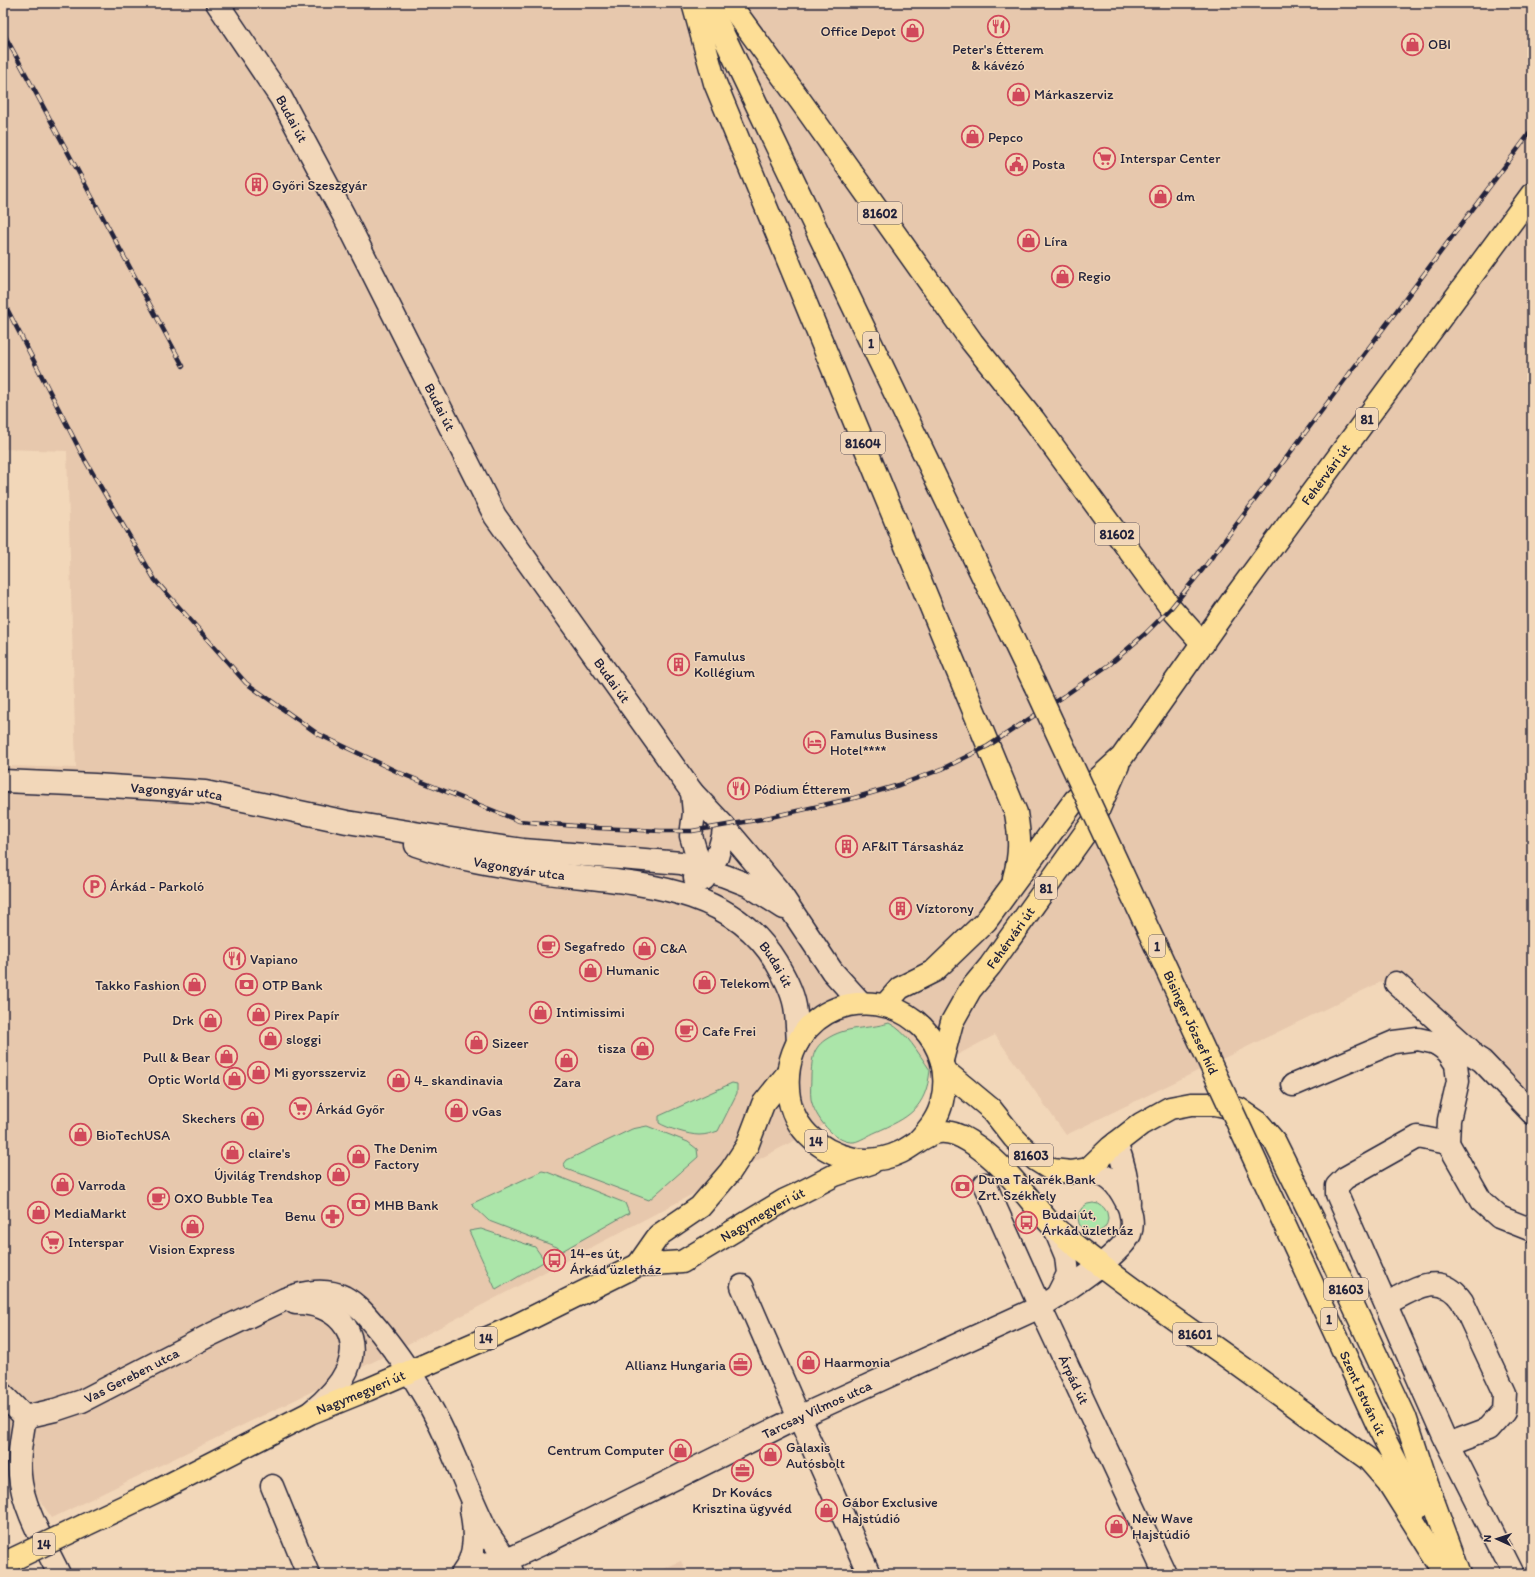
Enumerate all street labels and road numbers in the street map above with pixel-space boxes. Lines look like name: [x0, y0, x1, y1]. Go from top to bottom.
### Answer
street label: Budai út: [272, 92, 311, 145]
road number: 81602: [858, 202, 902, 224]
road number: 1: [863, 332, 879, 354]
street label: Budai út: [421, 380, 459, 434]
road number: 81: [1356, 408, 1378, 430]
road number: 81604: [841, 432, 885, 454]
street label: Fehérvári út: [1298, 441, 1354, 509]
road number: 81602: [1095, 523, 1139, 545]
street label: Budai út: [590, 655, 634, 706]
street label: Vagongyár utca: [130, 779, 224, 805]
street label: Vagongyár utca: [472, 853, 566, 884]
road number: 81: [1035, 877, 1057, 899]
street label: Fehérvári út: [983, 904, 1038, 972]
road number: 1: [1149, 935, 1165, 957]
street label: Budai út: [755, 938, 796, 990]
street label: Bisinger József híd: [1159, 968, 1222, 1078]
road number: 14: [805, 1130, 827, 1152]
road number: 81603: [1009, 1144, 1053, 1166]
street label: Nagymegyeri út: [717, 1184, 808, 1246]
road number: 81603: [1324, 1278, 1368, 1300]
road number: 1: [1321, 1308, 1337, 1330]
road number: 81601: [1173, 1323, 1217, 1345]
road number: 14: [475, 1327, 497, 1349]
street label: Vas Gereben utca: [81, 1344, 183, 1407]
street label: Szent István út: [1336, 1348, 1390, 1439]
street label: Árpád út: [1055, 1353, 1092, 1407]
street label: Nagymegyeri út: [314, 1367, 408, 1419]
street label: Tarcsay Vilmos utca: [759, 1377, 875, 1443]
road number: 14: [33, 1533, 55, 1555]

